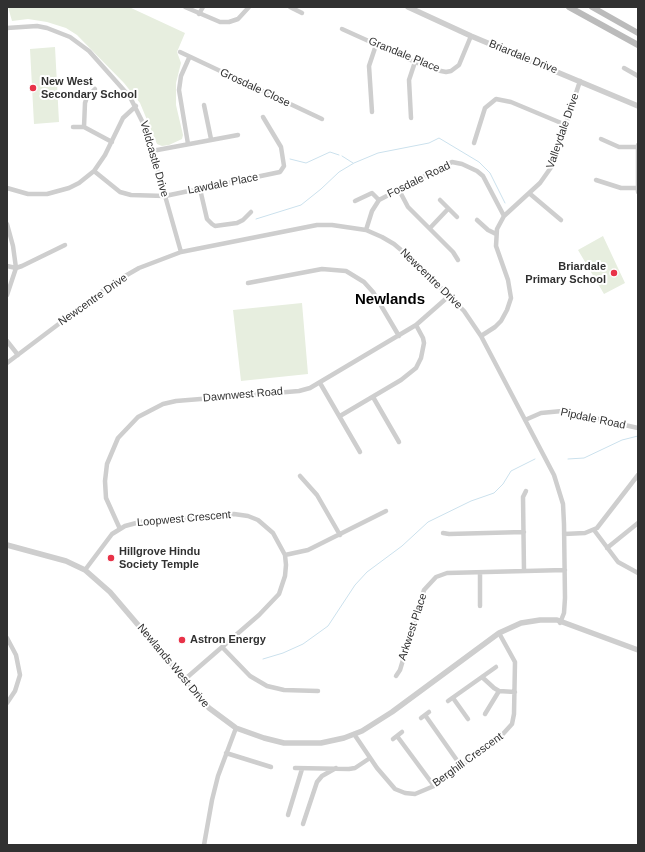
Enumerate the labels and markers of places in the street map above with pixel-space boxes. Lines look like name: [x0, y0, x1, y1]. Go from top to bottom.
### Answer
place label: New West Secondary School: [41, 75, 137, 101]
marker: New West Secondary School: [28, 83, 38, 93]
place label: Briardale Primary School: [525, 260, 606, 286]
marker: Briardale Primary School: [609, 268, 619, 278]
place label: Hillgrove Hindu Society Temple: [119, 545, 200, 571]
marker: Hillgrove Hindu Society Temple: [106, 553, 116, 563]
place label: Astron Energy: [190, 633, 266, 647]
marker: Astron Energy: [177, 635, 187, 645]

